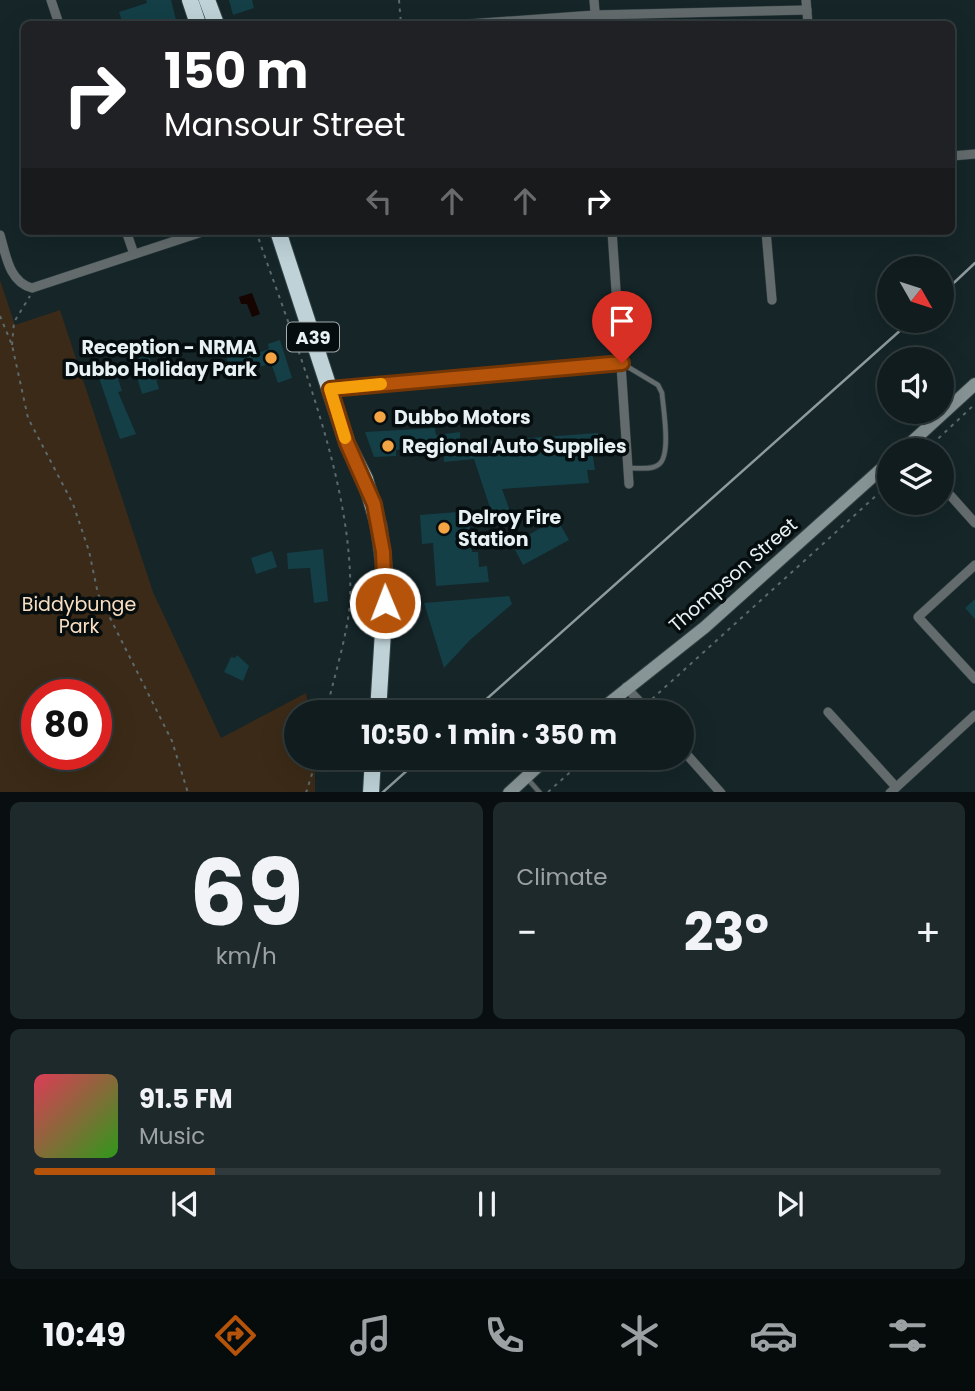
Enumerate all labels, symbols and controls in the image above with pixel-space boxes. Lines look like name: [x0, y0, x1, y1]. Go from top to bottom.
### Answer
text: 150 m: [164, 37, 309, 105]
icon: right: [49, 49, 140, 140]
text: Mansour Street: [164, 102, 406, 147]
icon: left: [360, 182, 398, 220]
icon: ahead: [433, 182, 471, 220]
icon: ahead: [506, 182, 544, 220]
icon: right: [579, 182, 617, 220]
north arrow: [877, 256, 954, 332]
map controls: [877, 256, 954, 515]
pin: [592, 291, 652, 363]
icon: arrive: [603, 302, 641, 340]
road number: A39: [287, 323, 339, 352]
place label: Reception - NRMA Dubbo Holiday Park: [65, 334, 257, 383]
button: sound: [877, 347, 954, 424]
marker: Reception - NRMA Dubbo Holiday Park: [263, 350, 279, 366]
place label: Dubbo Motors: [394, 404, 531, 431]
marker: Dubbo Motors: [372, 409, 388, 425]
place label: Regional Auto Supplies: [402, 433, 627, 460]
marker: Regional Auto Supplies: [380, 438, 396, 454]
button: layers: [877, 438, 954, 515]
place label: Delroy Fire Station: [458, 504, 562, 553]
street label: Thompson Street: [663, 512, 803, 638]
marker: Delroy Fire Station: [436, 520, 452, 536]
position arrow: [348, 566, 422, 640]
park label: Biddybunge Park: [22, 591, 136, 640]
speed limit sign: 80: [21, 679, 112, 770]
text: 10:50 · 1 min · 350 m: [361, 717, 617, 753]
text: 69: [189, 829, 303, 957]
text: Climate: [517, 861, 607, 893]
text: 23°: [684, 896, 769, 969]
text: −: [517, 906, 537, 959]
text: +: [915, 906, 941, 959]
text: km/h: [216, 940, 277, 972]
text: 91.5 FM: [139, 1081, 233, 1117]
text: Music: [139, 1120, 205, 1152]
icon: previous: [166, 1185, 204, 1223]
icon: pause: [468, 1185, 506, 1223]
icon: next: [771, 1185, 809, 1223]
icon: directions: [211, 1311, 260, 1360]
icon: music: [346, 1311, 395, 1360]
icon: phone: [480, 1311, 529, 1360]
icon: climate: [615, 1311, 664, 1360]
icon: car: [749, 1311, 798, 1360]
icon: filters: [883, 1311, 932, 1360]
text: 10:49: [43, 1312, 126, 1357]

